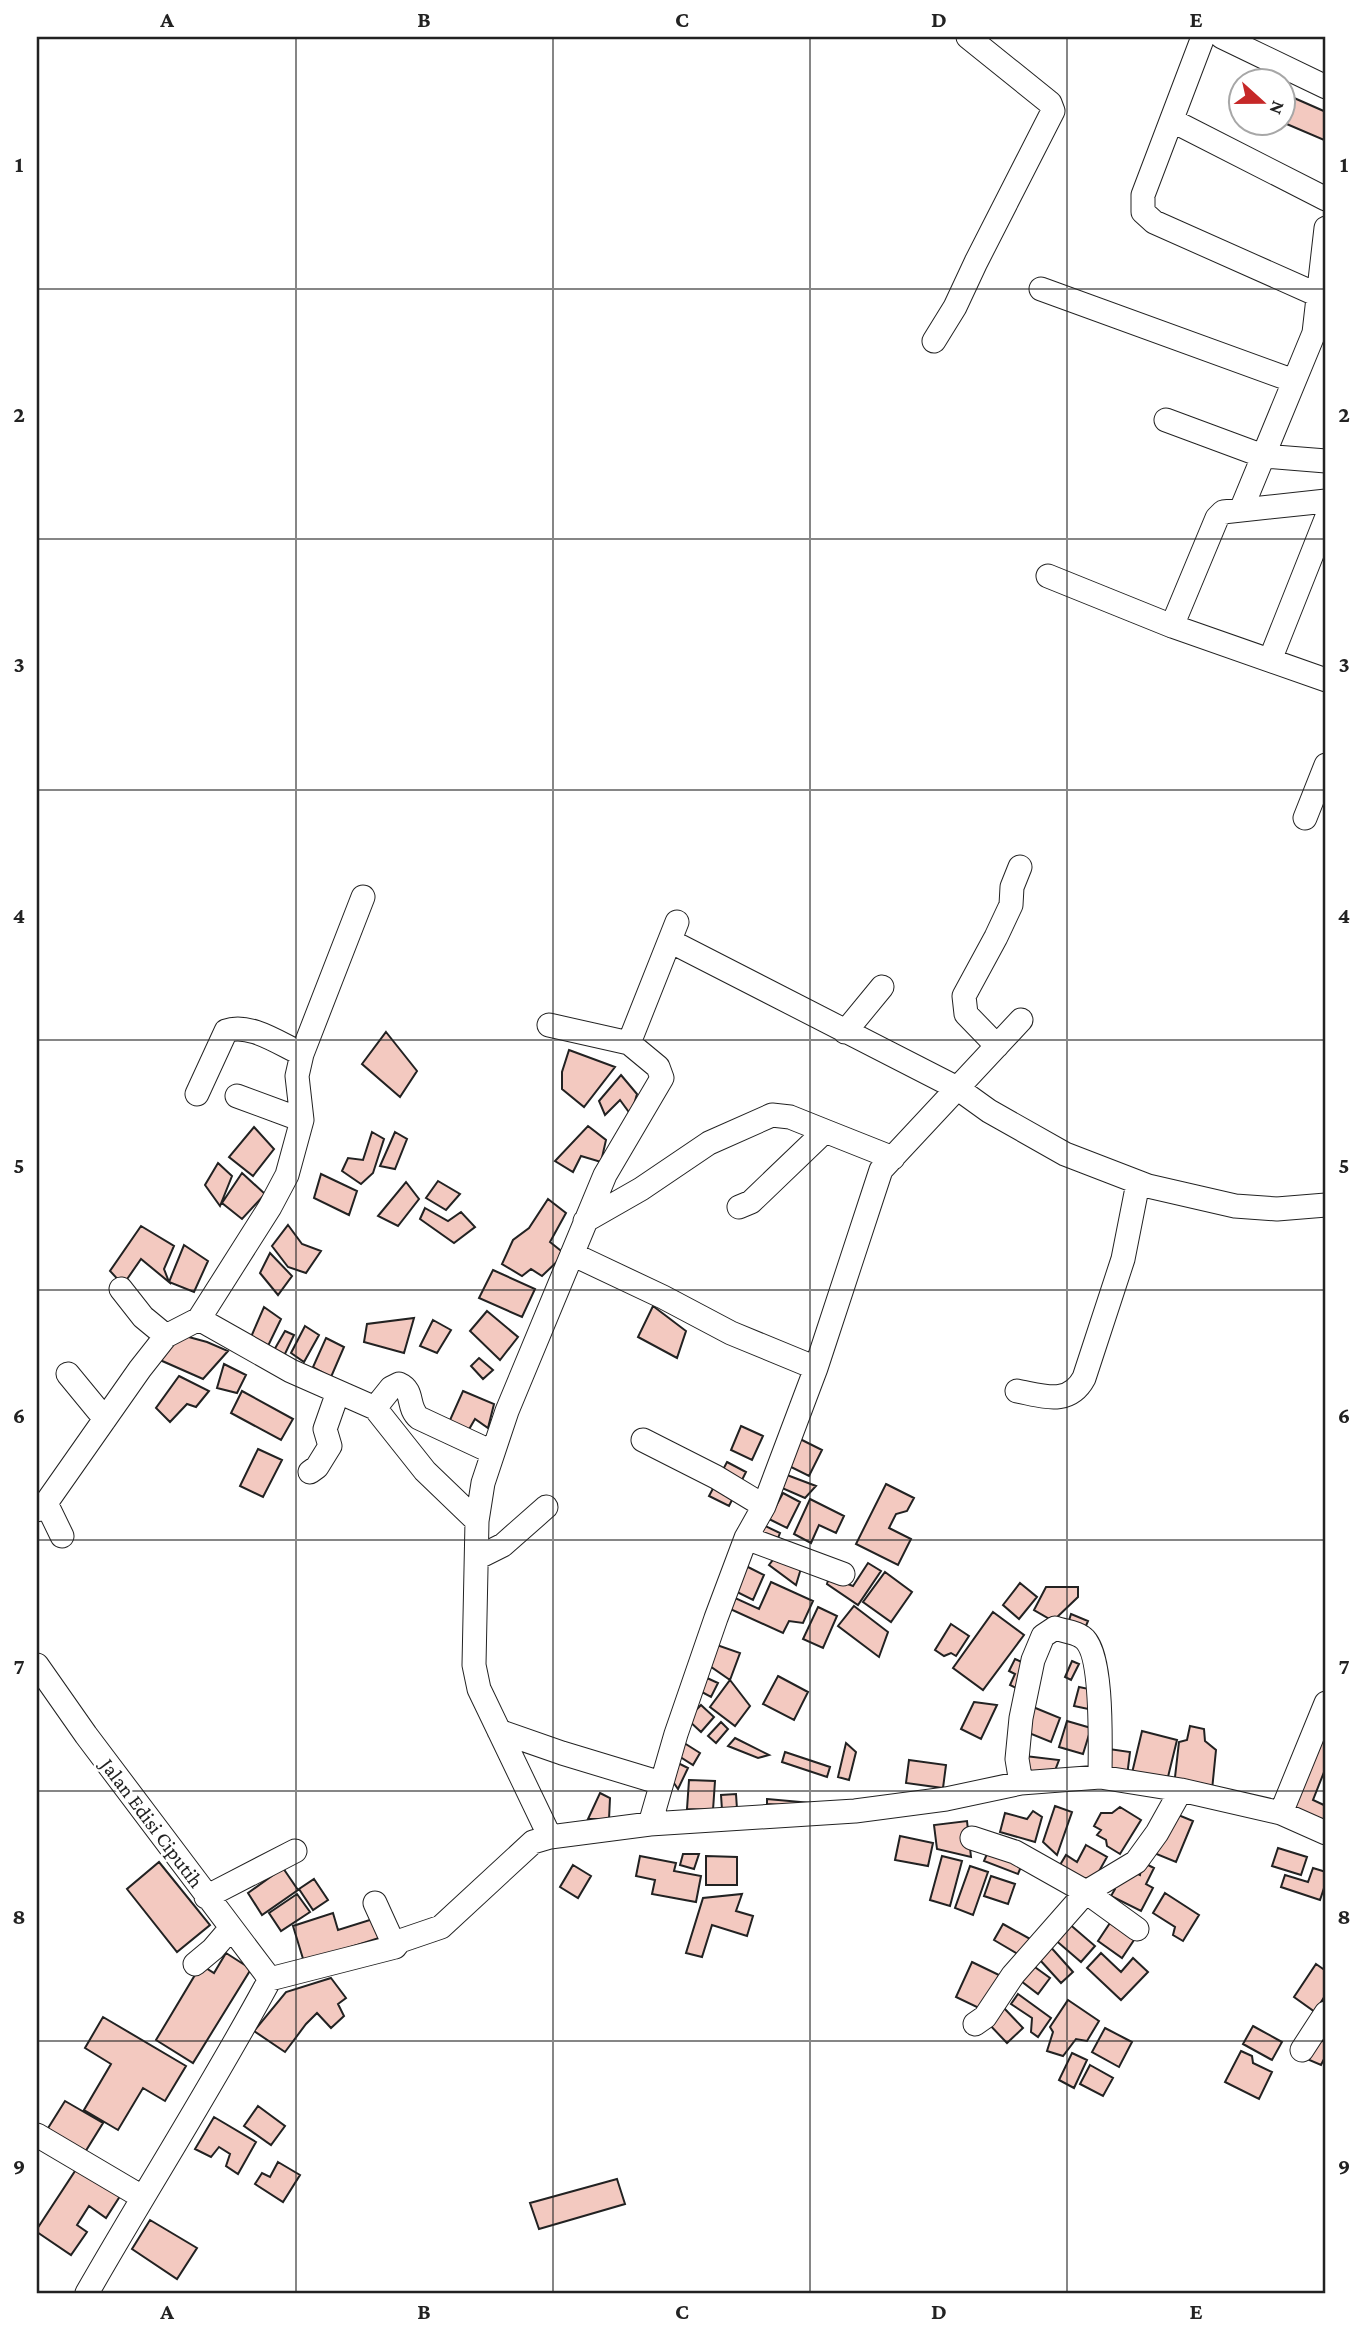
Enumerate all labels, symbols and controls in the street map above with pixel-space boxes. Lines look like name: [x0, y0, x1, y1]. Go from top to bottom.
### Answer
text: A: [159, 6, 174, 32]
text: B: [417, 6, 431, 32]
text: C: [675, 6, 689, 32]
text: D: [931, 6, 947, 32]
text: E: [1189, 6, 1203, 32]
north arrow: [1226, 66, 1296, 136]
text: N: [1265, 98, 1290, 118]
text: 1: [15, 151, 24, 177]
text: 1: [1340, 151, 1349, 177]
text: 2: [13, 401, 25, 427]
text: 2: [1338, 401, 1350, 427]
text: 3: [13, 651, 25, 677]
text: 3: [1338, 651, 1350, 677]
text: 4: [13, 902, 25, 928]
text: 4: [1338, 902, 1350, 928]
text: 5: [13, 1152, 25, 1178]
text: 5: [1338, 1152, 1350, 1178]
text: 6: [13, 1402, 25, 1428]
text: 6: [1338, 1402, 1350, 1428]
text: 7: [13, 1653, 25, 1679]
text: 7: [1338, 1653, 1350, 1679]
street label: Jalan Edisi Ciputih: [94, 1752, 208, 1892]
text: 8: [12, 1903, 26, 1929]
text: 8: [1337, 1903, 1351, 1929]
text: 9: [13, 2153, 25, 2179]
text: 9: [1338, 2153, 1350, 2179]
text: A: [159, 2298, 174, 2324]
text: B: [417, 2298, 431, 2324]
text: C: [675, 2298, 689, 2324]
text: D: [931, 2298, 947, 2324]
text: E: [1189, 2298, 1203, 2324]

